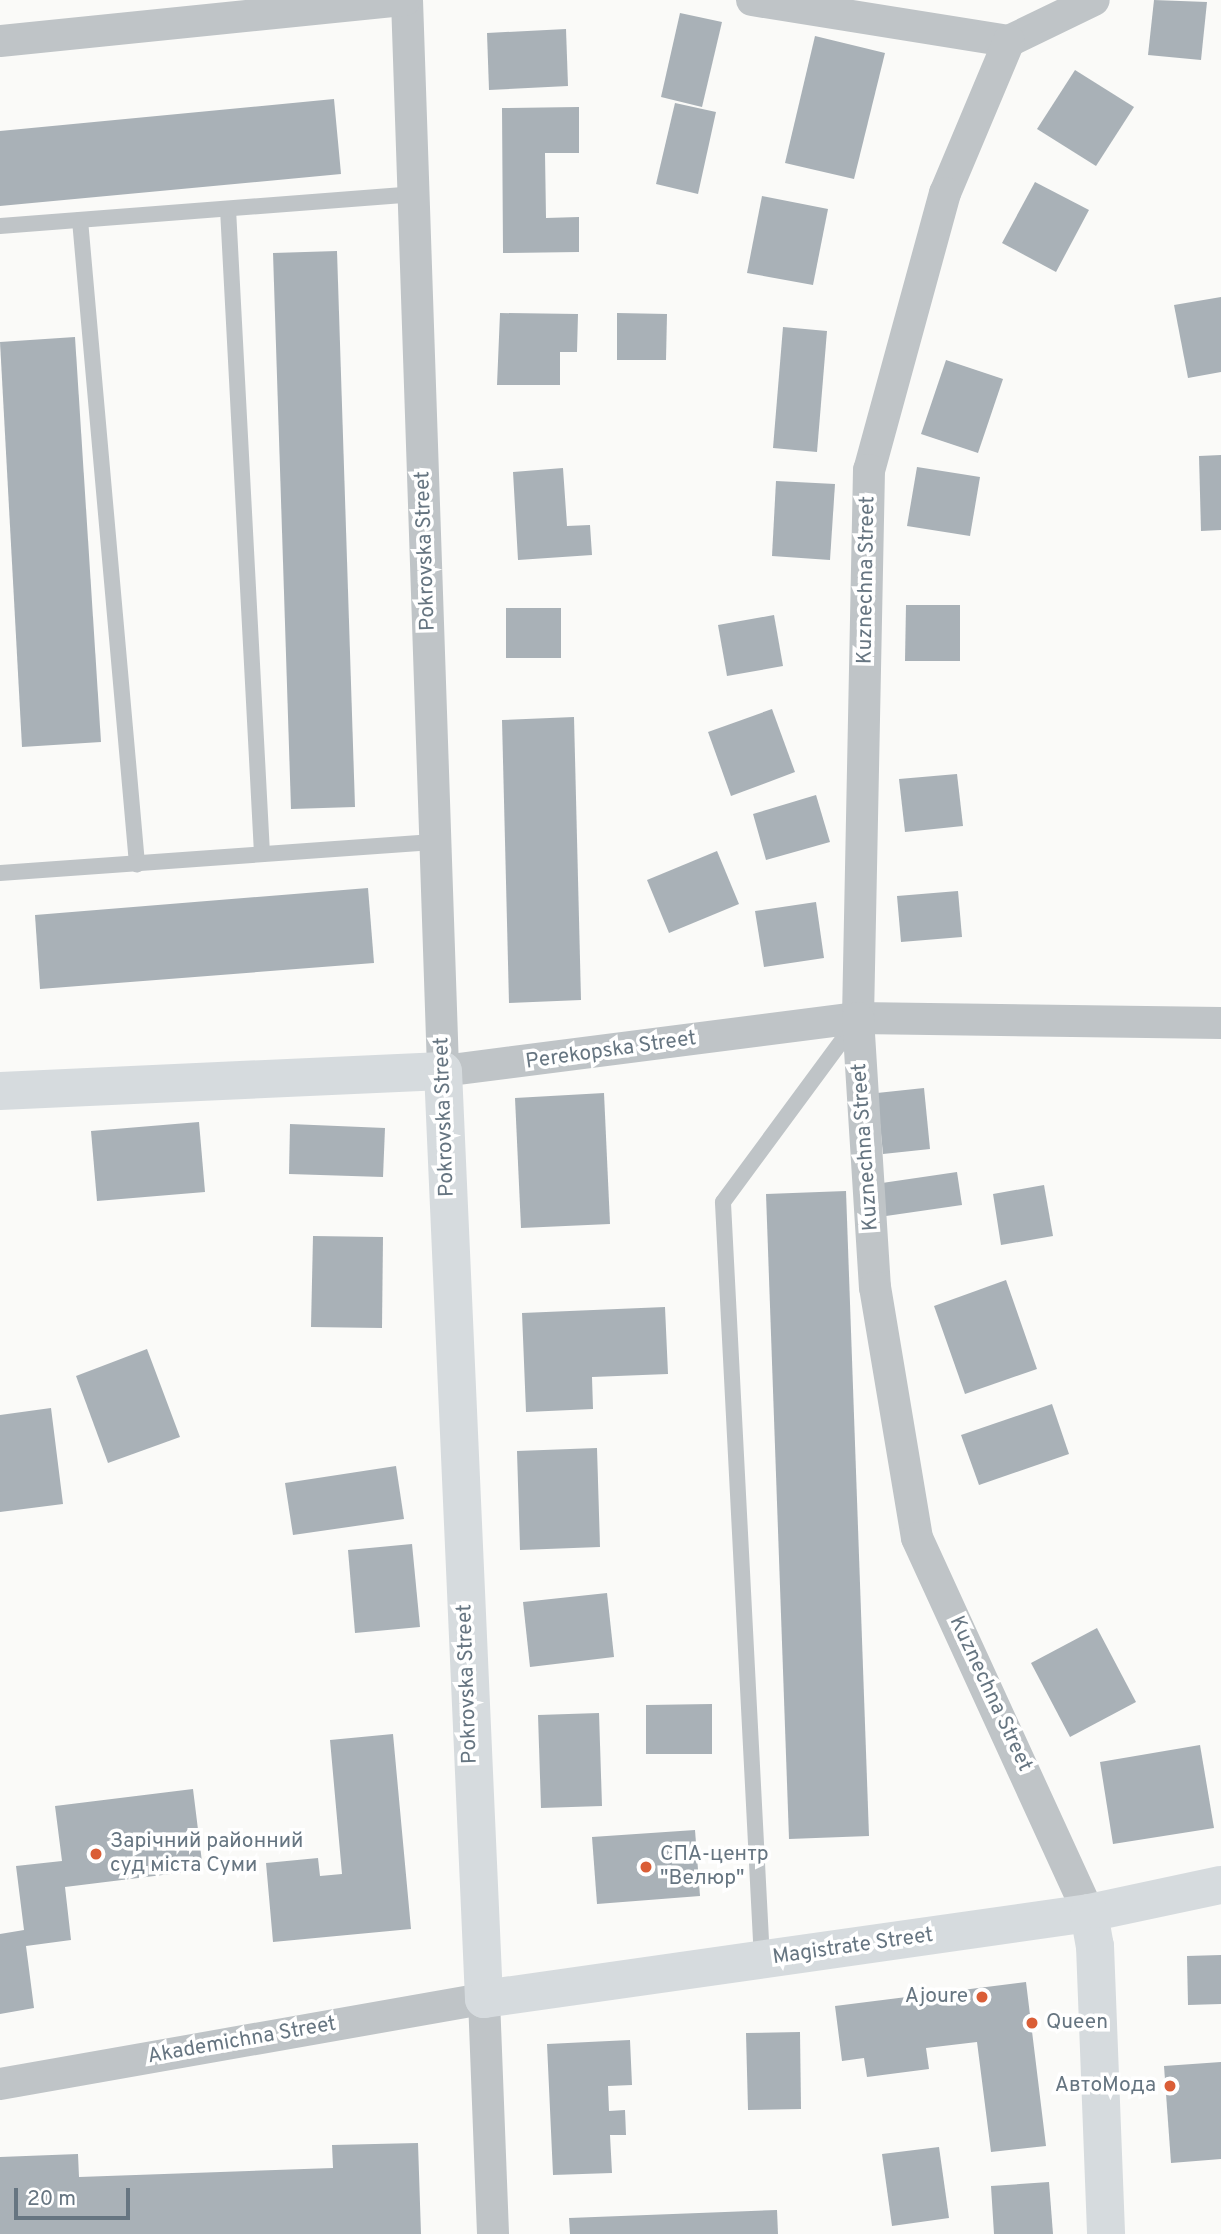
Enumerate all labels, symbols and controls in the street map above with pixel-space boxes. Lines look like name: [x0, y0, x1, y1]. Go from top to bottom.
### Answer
street label: Pokrovska Street: [411, 471, 441, 631]
street label: Kuznechna Street: [853, 496, 881, 664]
street label: Perekopska Street: [524, 1027, 698, 1075]
street label: Pokrovska Street: [430, 1037, 460, 1197]
street label: Kuznechna Street: [848, 1062, 884, 1232]
street label: Pokrovska Street: [453, 1604, 483, 1764]
street label: Kuznechna Street: [943, 1612, 1037, 1776]
place label: Зарічний районний суд міста Суми: [110, 1829, 303, 1879]
place label: СПА-центр "Велюр": [660, 1842, 769, 1892]
marker: Зарічний районний суд міста Суми: [88, 1846, 104, 1862]
marker: СПА-центр "Велюр": [638, 1859, 654, 1875]
street label: Magistrate Street: [771, 1923, 935, 1971]
place label: Ajoure: [905, 1984, 968, 2010]
marker: Ajoure: [974, 1989, 990, 2005]
place label: Queen: [1046, 2010, 1108, 2036]
street label: Akademichna Street: [146, 2012, 338, 2070]
marker: Queen: [1024, 2015, 1040, 2031]
place label: АвтоМода: [1055, 2073, 1156, 2099]
marker: АвтоМода: [1162, 2078, 1178, 2094]
scale bar: [18, 2174, 133, 2218]
text: 20 m: [27, 2186, 76, 2213]

